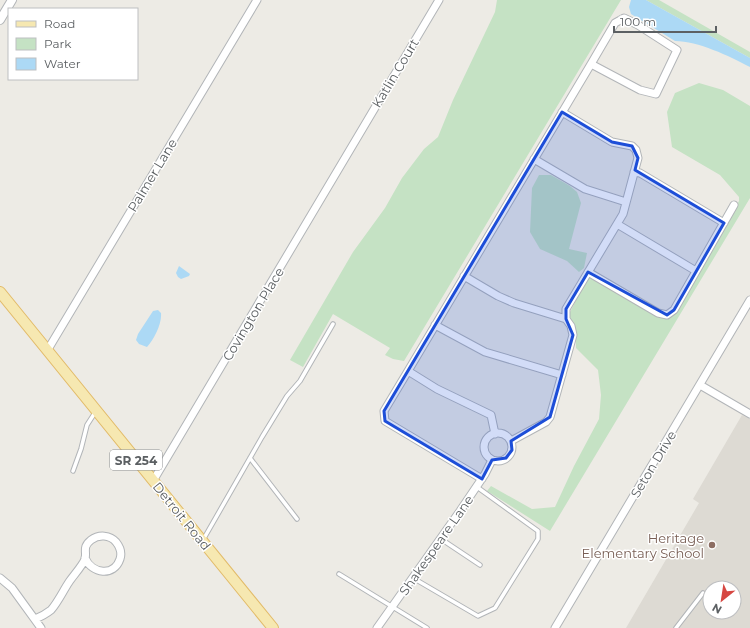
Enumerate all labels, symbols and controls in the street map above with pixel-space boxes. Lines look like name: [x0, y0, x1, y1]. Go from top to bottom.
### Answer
legend: [8, 8, 138, 80]
scale bar: [614, 8, 716, 34]
text: 100 m: [620, 14, 656, 29]
text: Road: [44, 16, 75, 31]
text: Park: [44, 36, 72, 51]
street label: Katlin Court: [368, 36, 422, 110]
text: Water: [44, 56, 81, 71]
street label: Palmer Lane: [124, 135, 180, 214]
street label: Covington Place: [219, 264, 287, 364]
street label: Seton Drive: [627, 427, 679, 500]
road number: SR 254: [110, 450, 162, 470]
street label: Detroit Road: [150, 479, 214, 553]
street label: Shakespeare Lane: [395, 492, 477, 598]
place label: Heritage Elementary School: [581, 530, 704, 561]
marker: Heritage Elementary School: [707, 540, 717, 550]
north arrow: [702, 580, 742, 620]
text: N: [710, 600, 724, 617]

